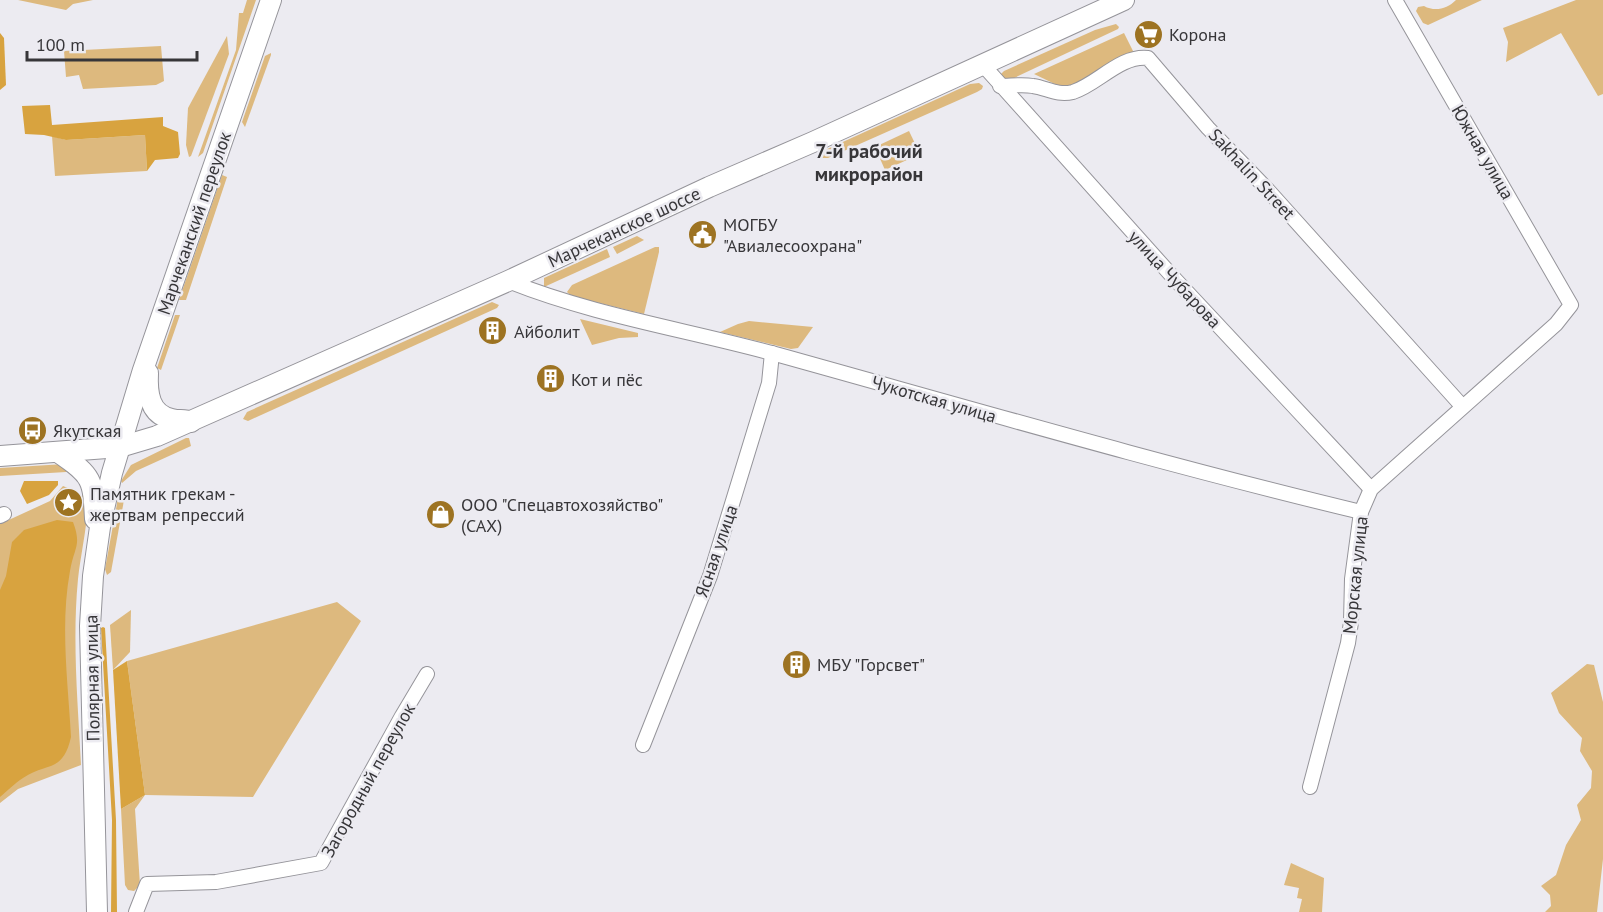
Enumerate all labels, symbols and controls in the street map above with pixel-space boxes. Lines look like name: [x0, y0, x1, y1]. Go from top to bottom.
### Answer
supermarket icon: Корона: [1132, 18, 1164, 50]
place label: Корона: [1169, 23, 1227, 46]
scale bar: [27, 24, 196, 62]
text: 100 m: [36, 33, 85, 56]
street label: Южная улица: [1447, 100, 1519, 204]
street label: Sakhalin Street: [1204, 124, 1300, 224]
street label: Марчеканский переулок: [152, 128, 236, 318]
district label: 7-й рабочий микрорайон: [815, 138, 923, 187]
street label: Марчеканское шоссе: [544, 182, 704, 272]
place label: МОГБУ "Авиалесоохрана": [723, 213, 862, 257]
public building icon: МОГБУ "Авиалесоохрана": [686, 218, 718, 250]
street label: улица Чубарова: [1124, 225, 1226, 333]
building icon: Айболит: [477, 315, 509, 347]
place label: Айболит: [514, 320, 580, 343]
building icon: Кот и пёс: [534, 363, 566, 395]
place label: Кот и пёс: [571, 368, 643, 391]
street label: Чукотская улица: [869, 370, 999, 428]
bus stop icon: Якутская: [16, 414, 48, 446]
place label: Якутская: [53, 419, 121, 442]
place label: Памятник грекам - жертвам репрессий: [90, 482, 245, 526]
place icon: Памятник грекам - жертвам репрессий: [53, 487, 85, 519]
place label: ООО "Спецавтохозяйство" (САХ): [461, 493, 663, 537]
shop icon: ООО "Спецавтохозяйство" (САХ): [424, 498, 456, 530]
street label: Ясная улица: [689, 502, 743, 600]
street label: Морская улица: [1337, 515, 1373, 635]
street label: Полярная улица: [79, 615, 105, 741]
building icon: МБУ "Горсвет": [780, 648, 812, 680]
place label: МБУ "Горсвет": [817, 653, 925, 676]
street label: Загородный переулок: [316, 699, 420, 861]

